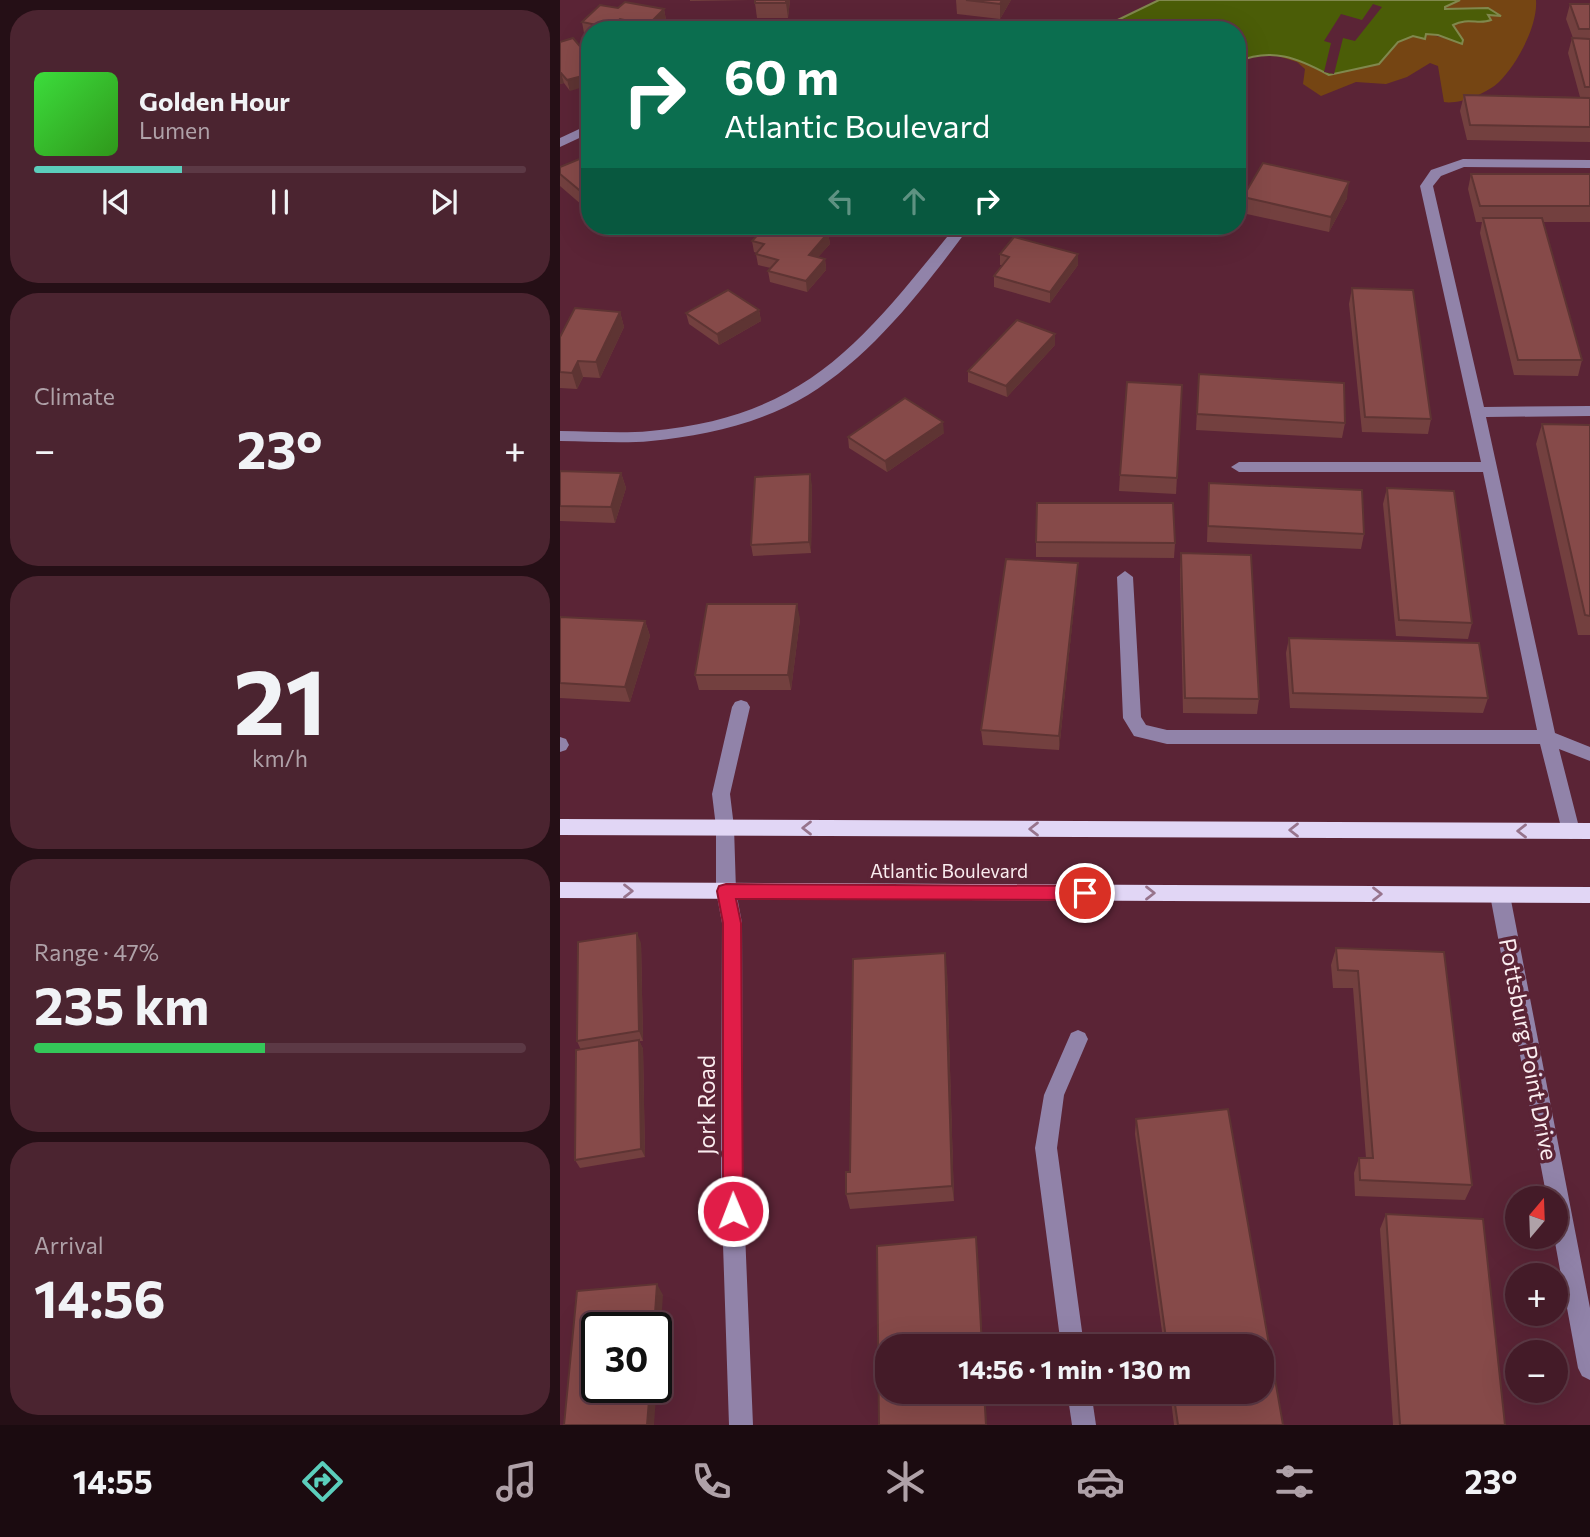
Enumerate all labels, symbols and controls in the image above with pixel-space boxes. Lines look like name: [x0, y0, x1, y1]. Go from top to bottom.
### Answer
text: 60 m: [724, 45, 839, 105]
icon: right: [609, 49, 700, 140]
text: Golden Hour: [139, 85, 290, 116]
text: Atlantic Boulevard: [724, 105, 990, 145]
text: Lumen: [139, 116, 210, 144]
icon: left: [822, 182, 860, 220]
icon: ahead: [895, 182, 933, 220]
icon: right: [968, 182, 1006, 220]
icon: previous: [97, 183, 135, 221]
icon: pause: [261, 183, 299, 221]
icon: next: [425, 183, 463, 221]
text: Climate: [34, 382, 115, 410]
text: 23°: [237, 416, 323, 480]
text: −: [34, 425, 56, 472]
text: +: [504, 425, 526, 472]
text: 21: [234, 642, 326, 754]
text: km/h: [252, 744, 308, 772]
one-way arrow: [801, 820, 811, 836]
one-way arrow: [1028, 821, 1039, 837]
one-way arrow: [1289, 822, 1299, 838]
one-way arrow: [1516, 823, 1527, 839]
street label: Atlantic Boulevard: [870, 859, 1028, 882]
pin: [1055, 863, 1115, 923]
icon: arrive: [1066, 874, 1104, 912]
one-way arrow: [623, 883, 634, 899]
one-way arrow: [1145, 885, 1155, 901]
one-way arrow: [1372, 886, 1383, 902]
street label: Pottsburg Point Drive: [1494, 936, 1564, 1162]
text: Range · 47%: [34, 938, 159, 966]
text: 235 km: [34, 972, 209, 1036]
street label: Jork Road: [692, 1055, 720, 1155]
position arrow: [696, 1174, 770, 1248]
north arrow: [1505, 1186, 1568, 1250]
map controls: [1505, 1186, 1568, 1403]
text: Arrival: [34, 1231, 104, 1259]
button: +: [1505, 1263, 1568, 1326]
text: 14:56: [34, 1265, 166, 1329]
speed limit sign: 30: [581, 1312, 672, 1403]
button: −: [1505, 1340, 1568, 1403]
text: 14:56 · 1 min · 130 m: [958, 1353, 1191, 1384]
icon: directions: [298, 1457, 347, 1506]
icon: music: [492, 1457, 541, 1506]
icon: phone: [687, 1457, 736, 1506]
icon: climate: [881, 1457, 930, 1506]
icon: car: [1076, 1457, 1125, 1506]
icon: filters: [1270, 1457, 1319, 1506]
text: 14:55: [73, 1461, 153, 1501]
text: 23°: [1464, 1461, 1517, 1501]

